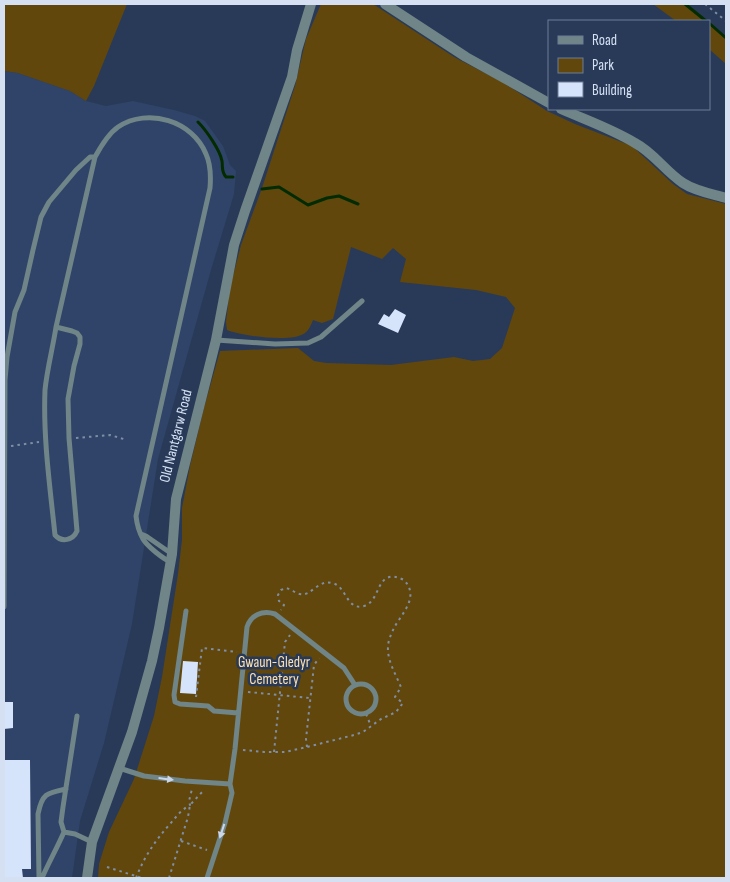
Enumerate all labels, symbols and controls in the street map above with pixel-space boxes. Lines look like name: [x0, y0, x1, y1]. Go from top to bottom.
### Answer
legend: [548, 20, 710, 110]
text: Road: [592, 31, 617, 50]
text: Park: [592, 56, 614, 75]
text: Building: [592, 81, 632, 100]
street label: Old Nantgarw Road: [155, 387, 197, 485]
park label: Gwaun-Gledyr Cemetery: [238, 653, 311, 689]
one-way arrow: [159, 775, 175, 783]
one-way arrow: [218, 824, 225, 839]

